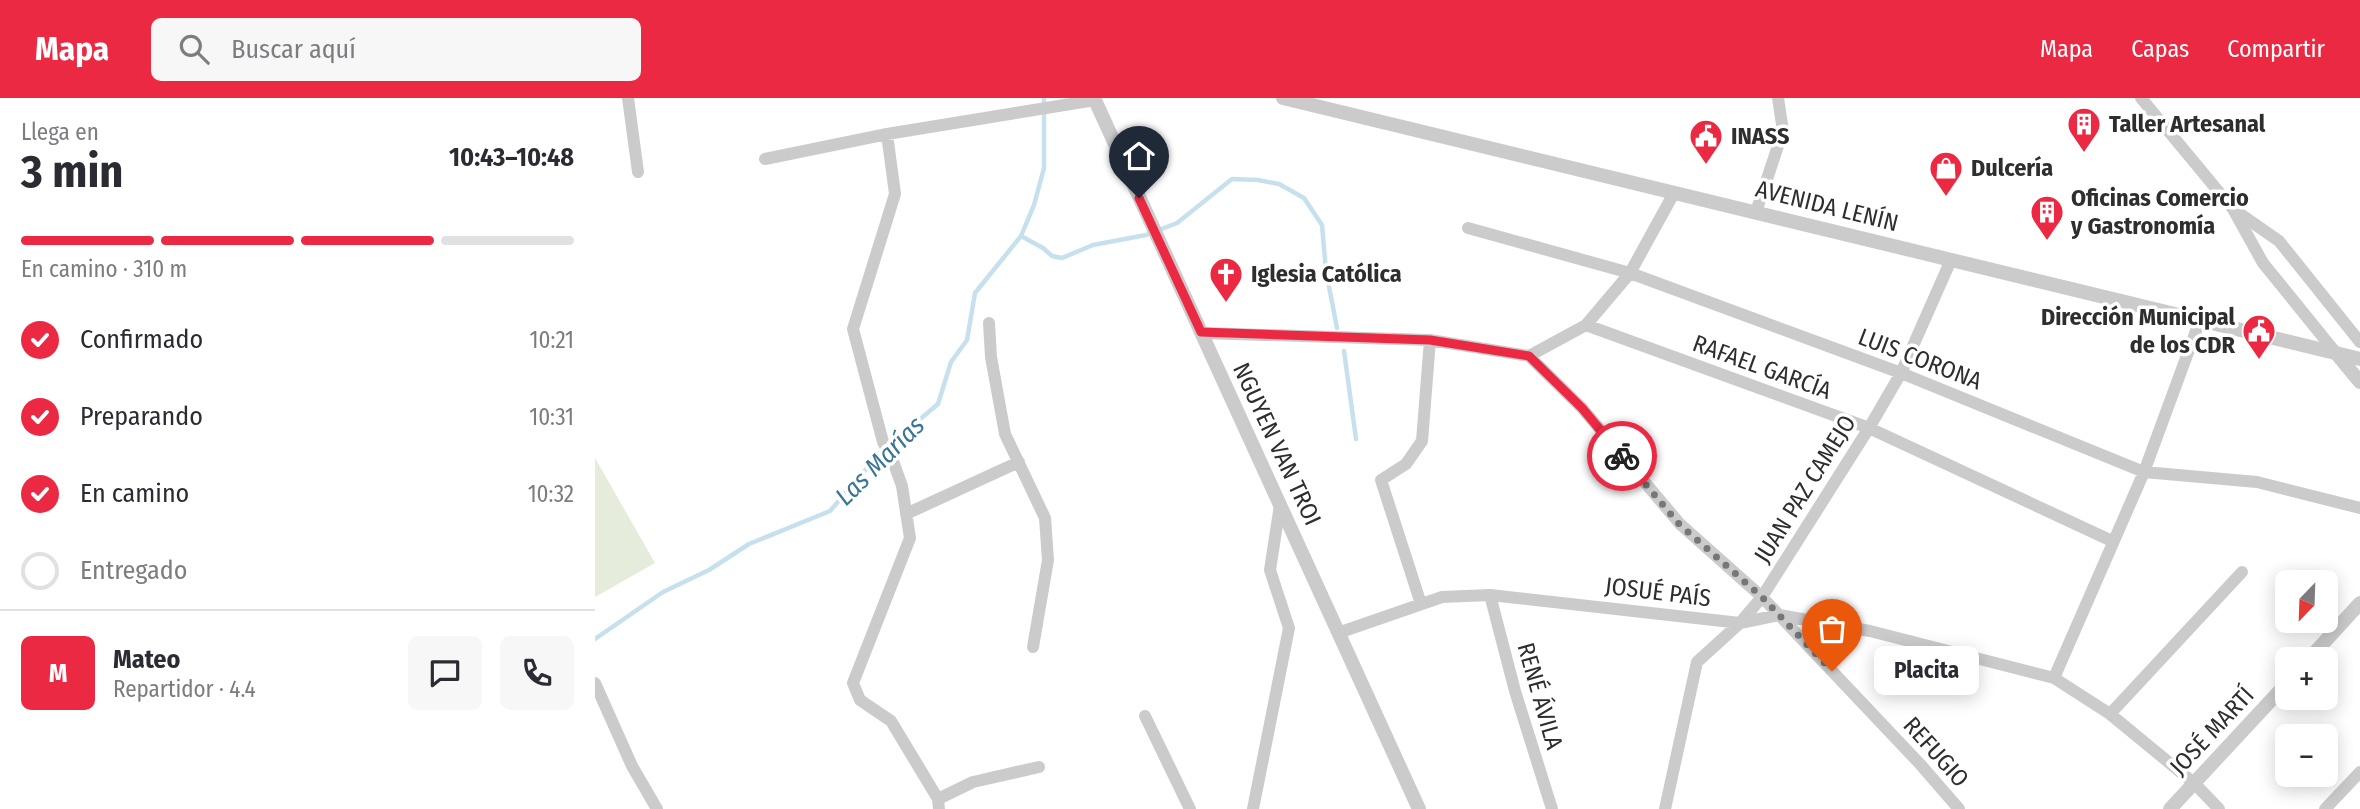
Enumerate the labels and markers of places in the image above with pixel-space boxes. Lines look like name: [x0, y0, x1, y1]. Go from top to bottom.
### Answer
building icon: Taller Artesanal: [2065, 105, 2103, 154]
place label: Taller Artesanal: [2109, 110, 2266, 138]
public building icon: INASS: [1687, 117, 1725, 166]
place label: INASS: [1731, 122, 1790, 150]
pin: [1109, 126, 1169, 198]
shop icon: Dulcería: [1927, 149, 1965, 198]
place label: Dulcería: [1971, 154, 2053, 182]
place label: Oficinas Comercio y Gastronomía: [2070, 184, 2249, 240]
building icon: Oficinas Comercio y Gastronomía: [2028, 193, 2066, 242]
church icon: Iglesia Católica: [1207, 255, 1245, 304]
place label: Iglesia Católica: [1251, 260, 1402, 288]
place label: Dirección Municipal de los CDR: [2041, 303, 2236, 359]
public building icon: Dirección Municipal de los CDR: [2240, 312, 2278, 361]
pin: [1802, 599, 1862, 671]
callout: Placita: [1874, 646, 1979, 696]

